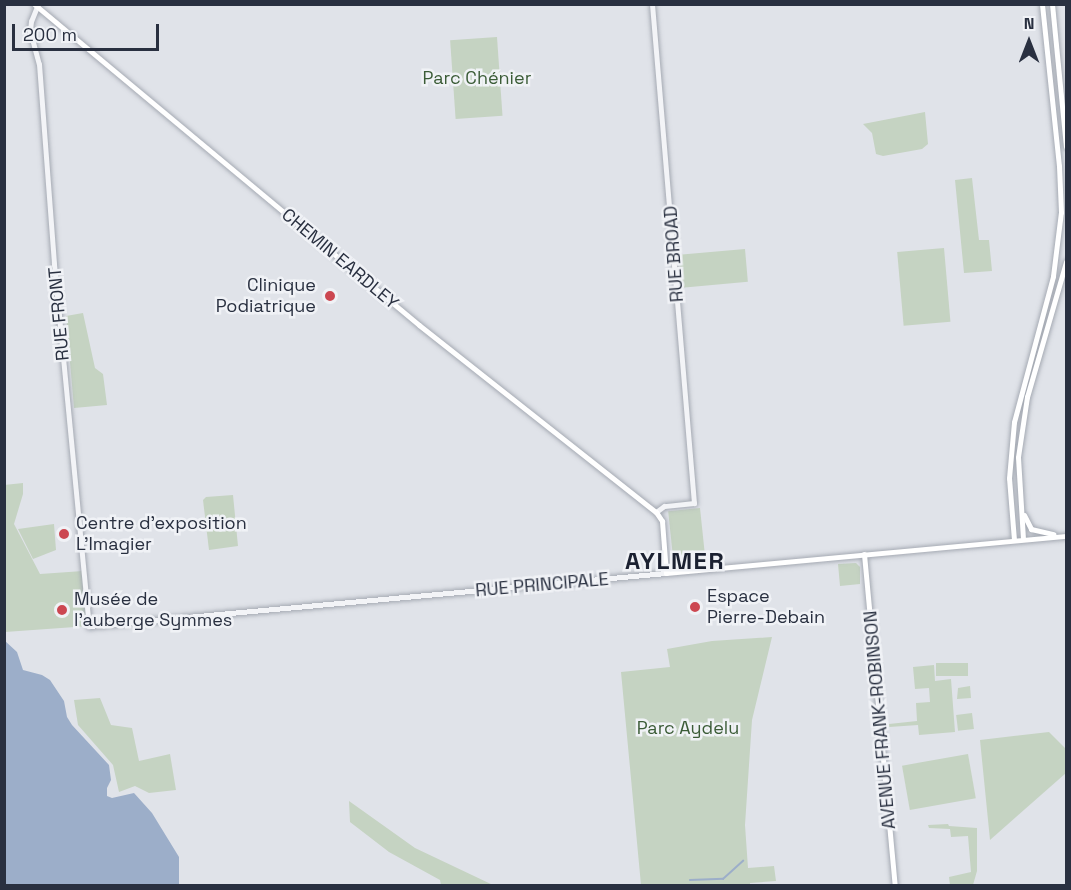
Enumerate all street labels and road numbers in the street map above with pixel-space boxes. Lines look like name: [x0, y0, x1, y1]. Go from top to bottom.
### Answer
street label: CHEMIN EARDLEY: [277, 204, 403, 314]
street label: RUE BROAD: [660, 205, 688, 303]
street label: RUE FRONT: [44, 266, 74, 362]
street label: RUE PRINCIPALE: [474, 568, 610, 602]
street label: AVENUE FRANK-ROBINSON: [860, 610, 900, 830]

